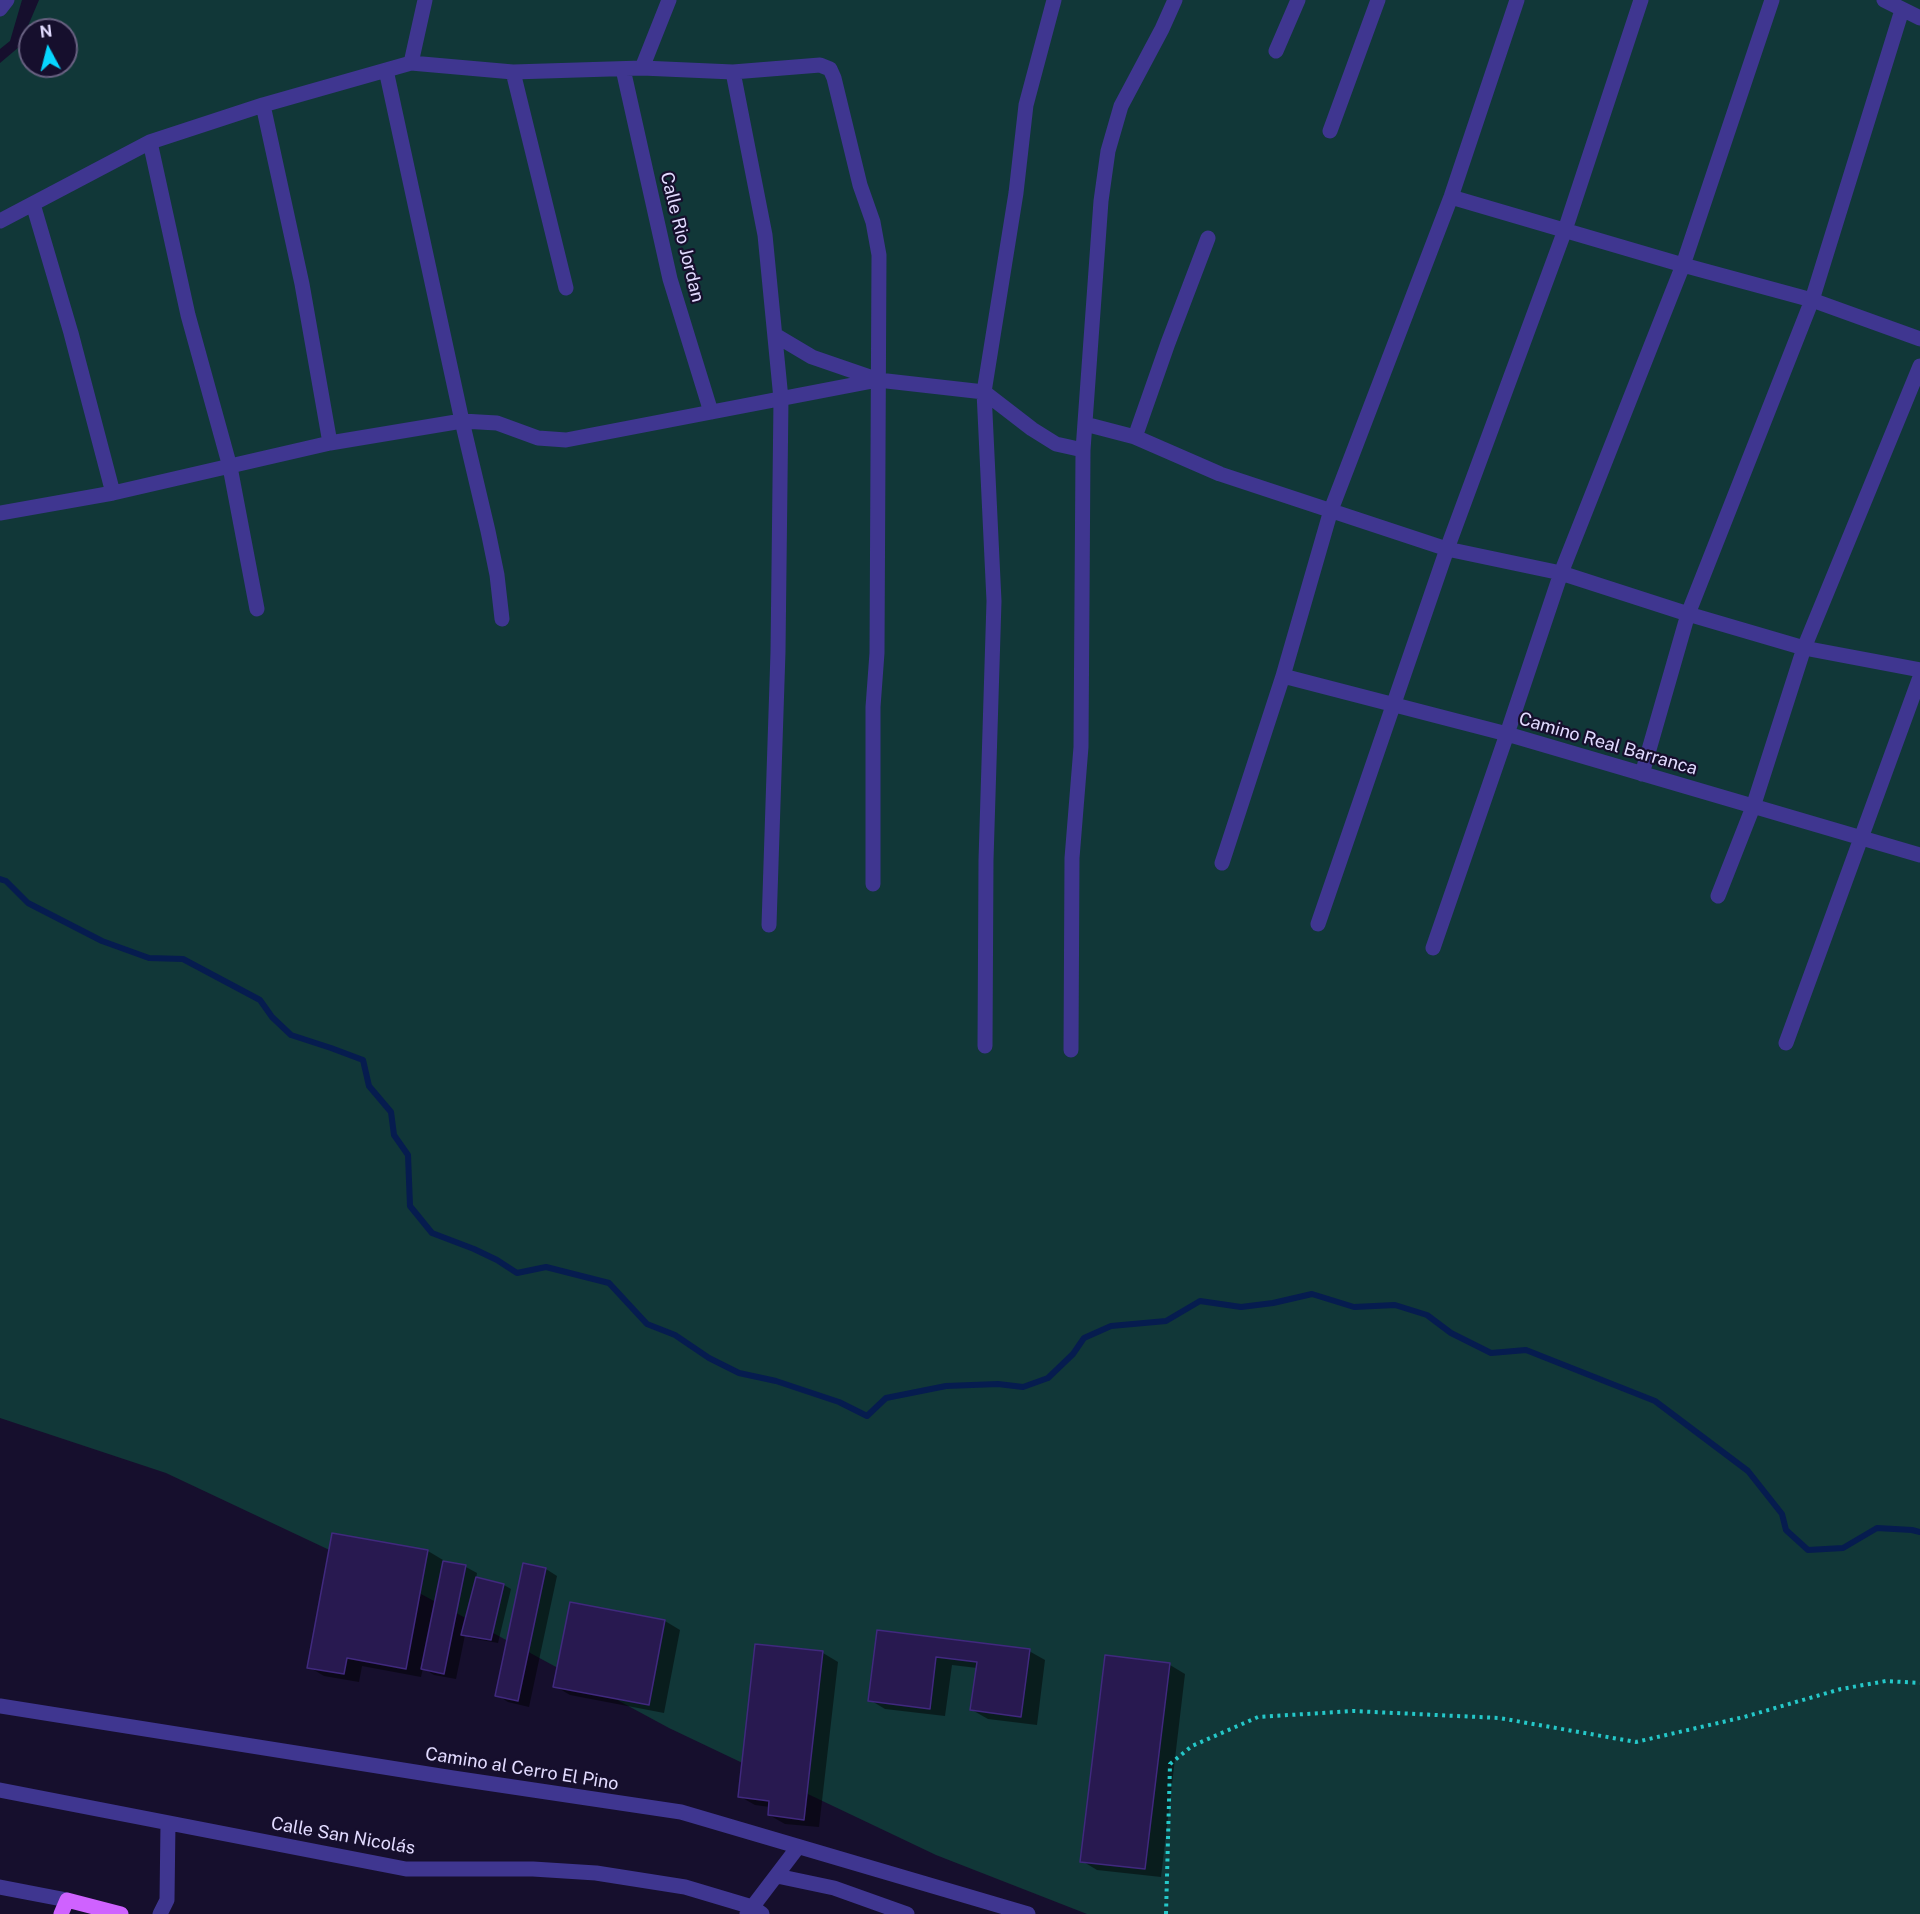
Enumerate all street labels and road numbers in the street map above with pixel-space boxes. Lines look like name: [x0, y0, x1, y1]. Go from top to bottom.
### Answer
street label: Calle Rio Jordan: [655, 170, 709, 304]
street label: Camino Real Barranca: [1516, 708, 1700, 780]
street label: Camino al Cerro El Pino: [424, 1743, 620, 1795]
street label: Calle San Nicolás: [269, 1813, 417, 1859]

